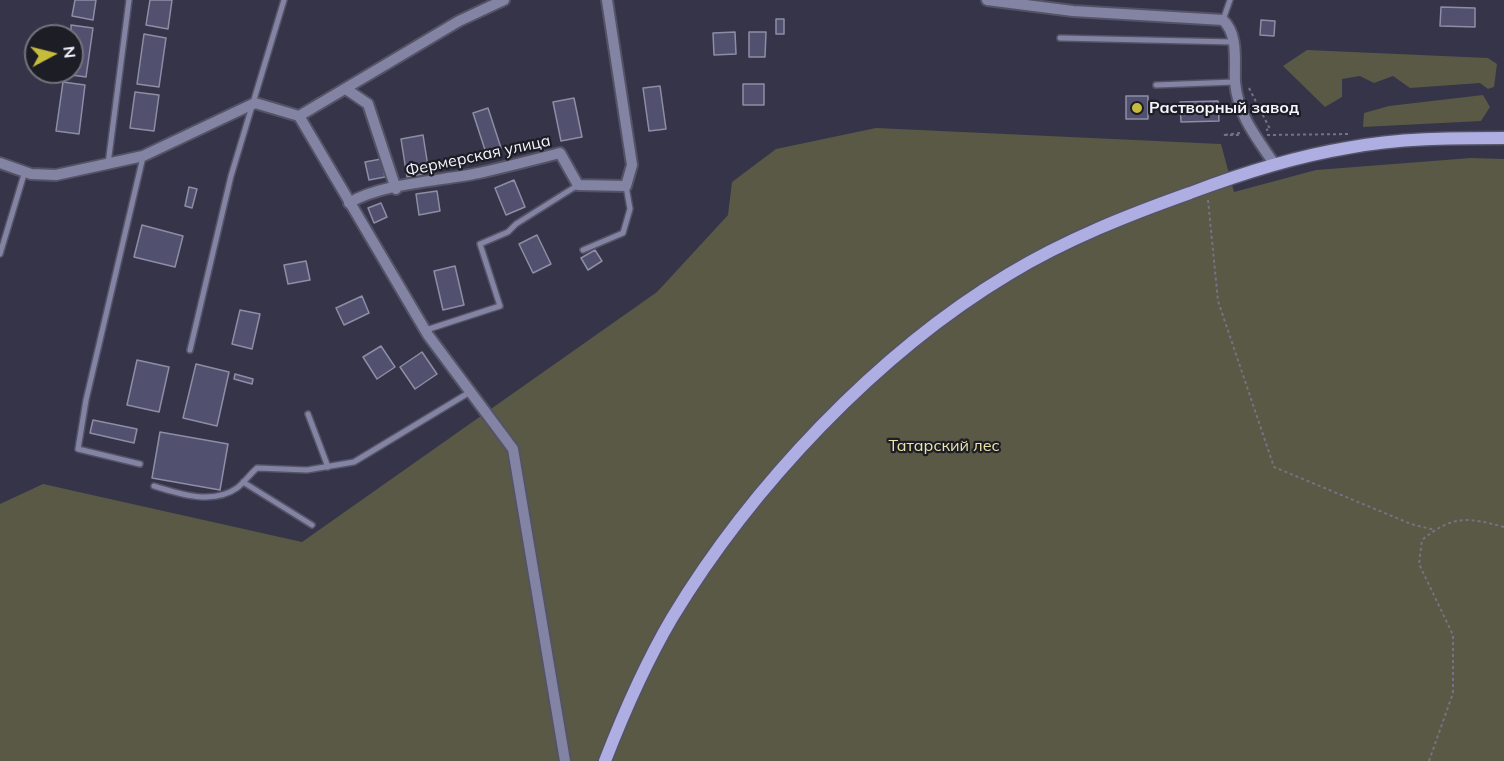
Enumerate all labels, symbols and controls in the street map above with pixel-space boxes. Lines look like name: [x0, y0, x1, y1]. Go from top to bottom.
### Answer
north arrow: [24, 24, 84, 84]
text: N: [59, 45, 81, 59]
place label: Растворный завод: [1149, 98, 1299, 118]
marker: Растворный завод: [1130, 101, 1144, 115]
street label: Фермерская улица: [404, 131, 552, 181]
park label: Татарский лес: [888, 436, 1000, 456]

